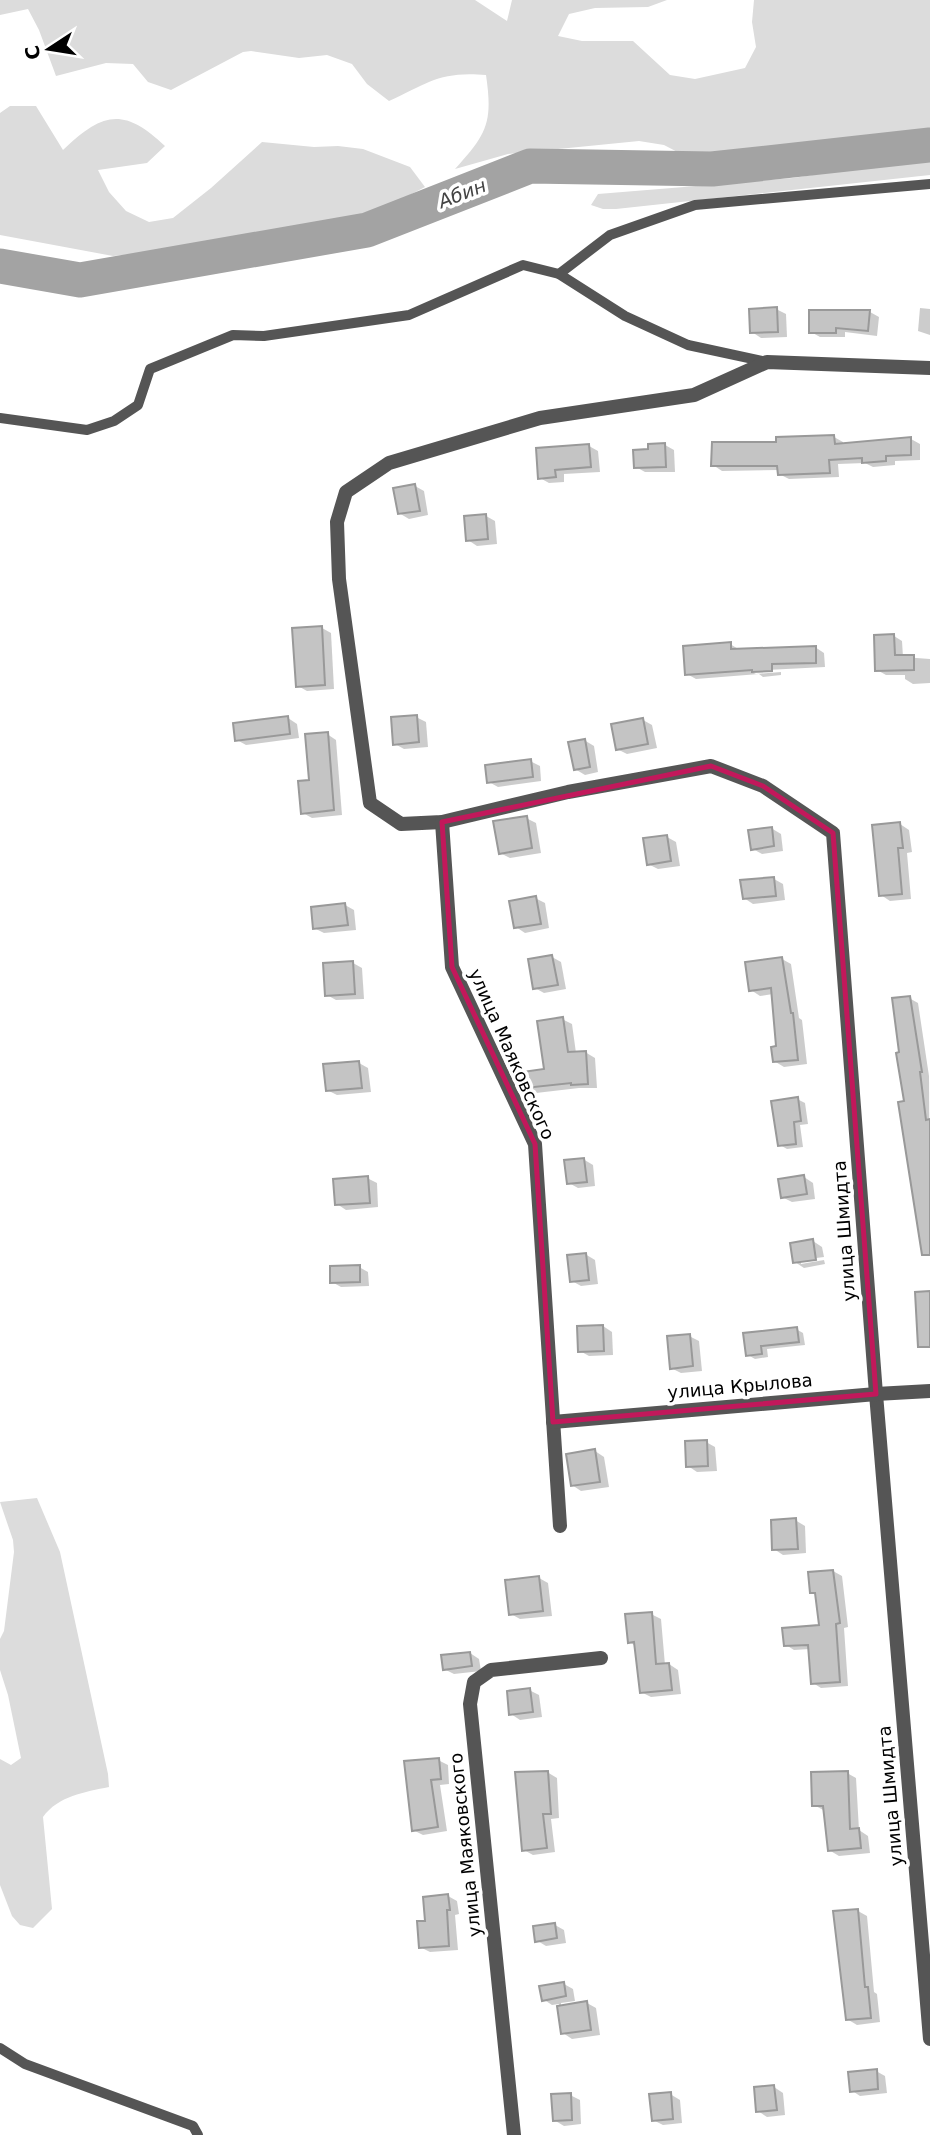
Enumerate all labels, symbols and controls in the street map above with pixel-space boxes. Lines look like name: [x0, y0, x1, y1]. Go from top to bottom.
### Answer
north arrow: [14, 14, 84, 84]
text: С: [20, 43, 45, 62]
water label: Абин: [433, 174, 489, 213]
street label: улица Маяковского: [465, 965, 559, 1143]
street label: улица Шмидта: [829, 1160, 859, 1302]
street label: улица Крылова: [667, 1369, 813, 1403]
street label: улица Шмидта: [873, 1725, 907, 1867]
street label: улица Маяковского: [445, 1752, 485, 1938]

